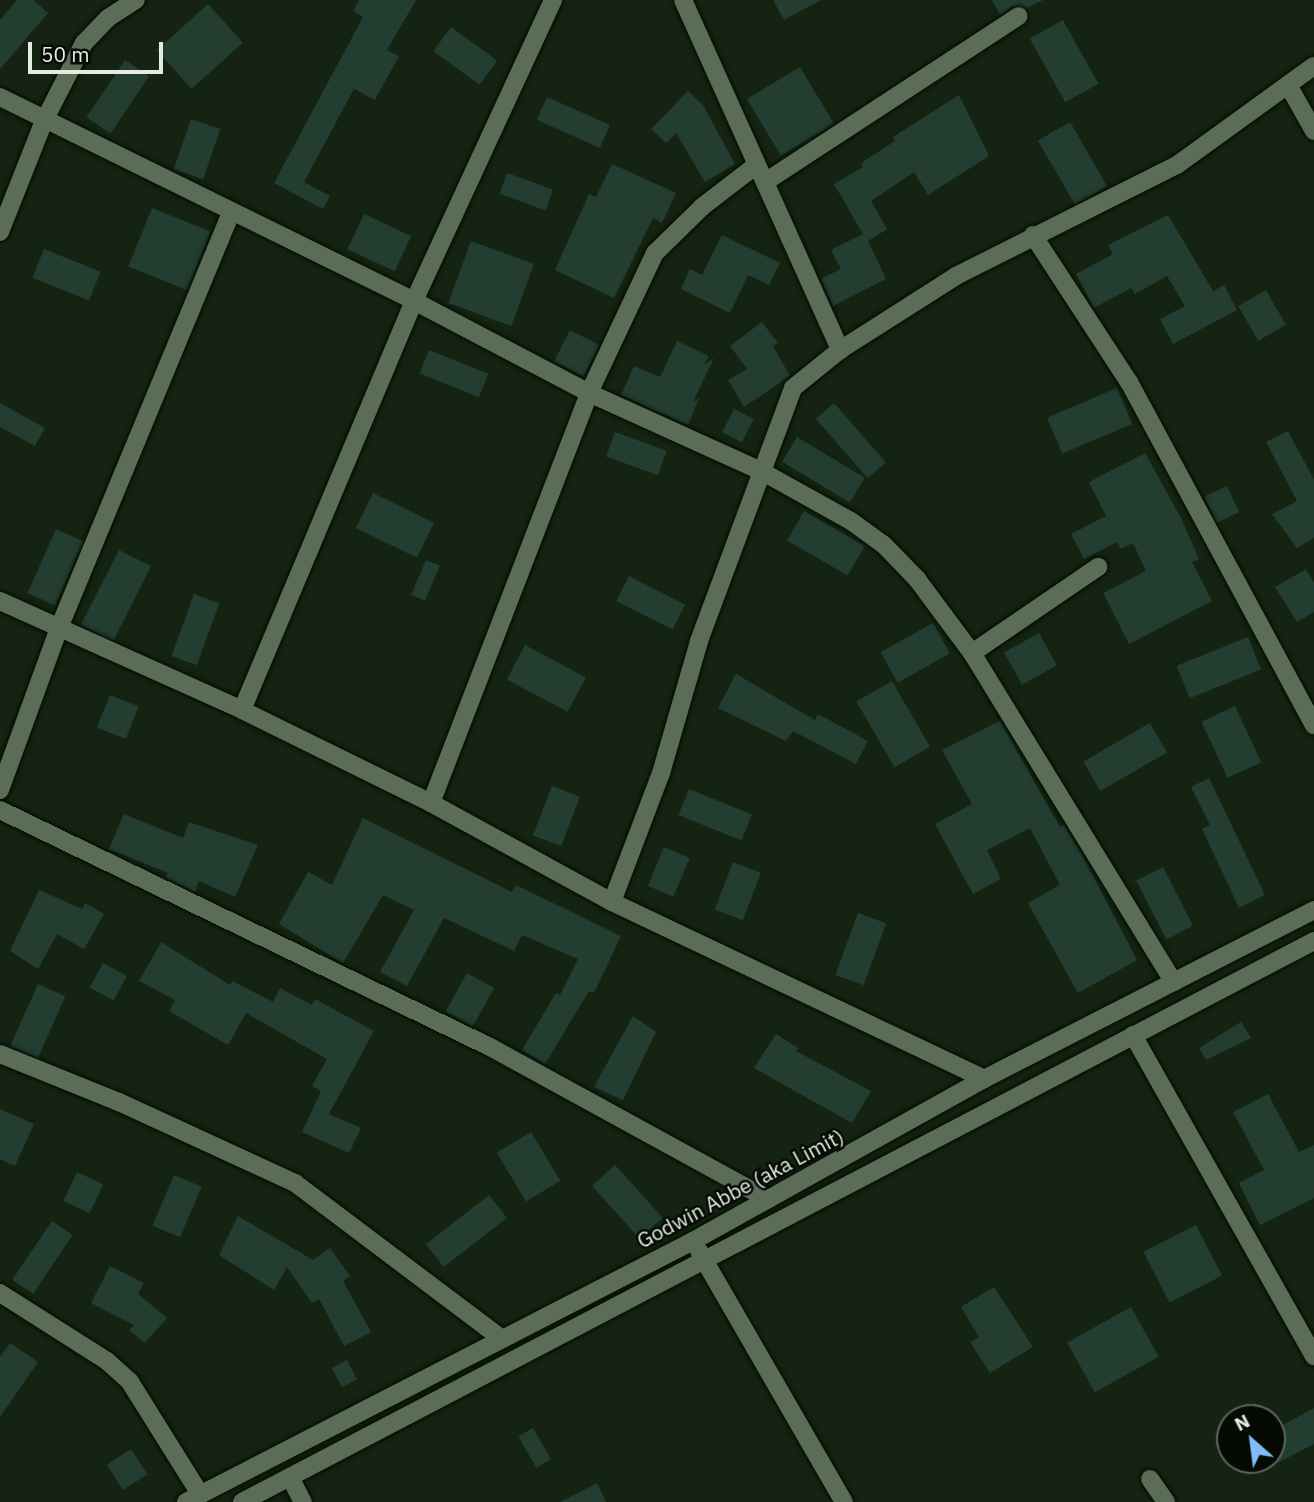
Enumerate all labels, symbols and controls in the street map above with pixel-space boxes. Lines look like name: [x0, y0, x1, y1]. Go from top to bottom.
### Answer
scale bar: [32, 28, 166, 72]
text: 50 m: [41, 40, 90, 68]
street label: Godwin Abbe (aka Limit): [632, 1123, 848, 1253]
north arrow: [1216, 1404, 1286, 1474]
text: N: [1230, 1408, 1254, 1436]

